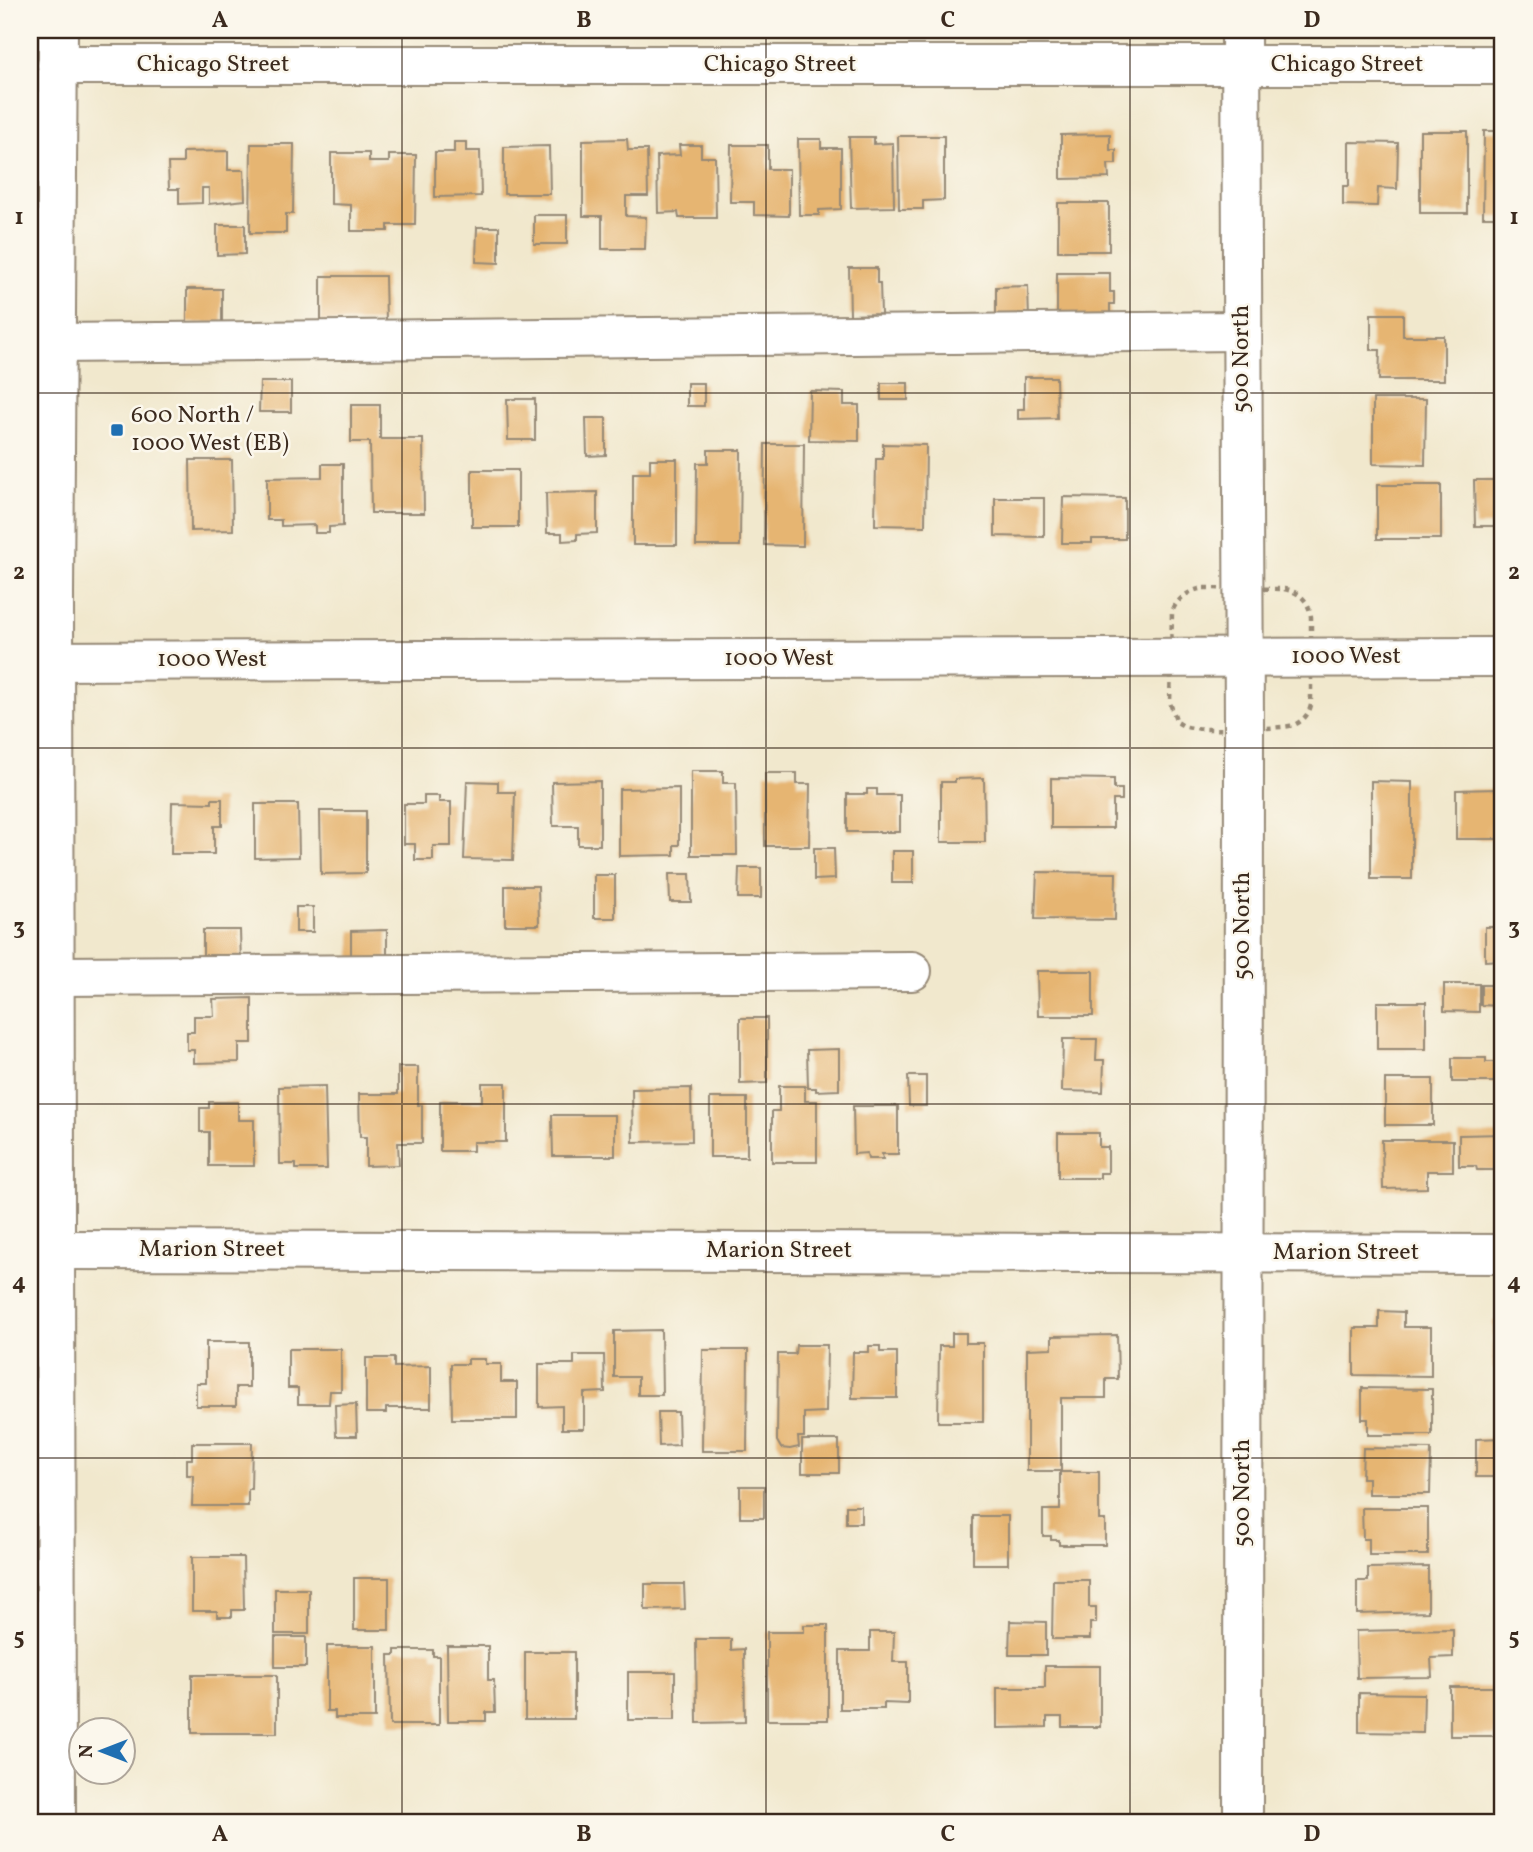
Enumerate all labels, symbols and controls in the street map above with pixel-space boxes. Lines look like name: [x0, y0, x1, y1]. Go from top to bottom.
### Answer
text: A: [212, 5, 228, 37]
text: B: [576, 5, 592, 37]
text: C: [941, 5, 955, 37]
text: D: [1304, 5, 1321, 37]
street label: Chicago Street: [137, 48, 289, 82]
street label: Chicago Street: [704, 48, 856, 82]
street label: Chicago Street: [1271, 48, 1423, 82]
text: 1: [14, 202, 24, 234]
text: 1: [1509, 202, 1519, 234]
street label: 500 North: [1225, 305, 1259, 413]
place label: 600 North / 1000 West (EB): [131, 399, 289, 461]
marker: 600 North / 1000 West (EB): [109, 422, 125, 438]
text: 2: [13, 557, 25, 589]
text: 2: [1508, 557, 1520, 589]
street label: 1000 West: [1291, 640, 1401, 674]
street label: 1000 West: [724, 642, 834, 676]
street label: 1000 West: [157, 643, 267, 677]
street label: 500 North: [1226, 872, 1260, 980]
text: 3: [13, 912, 25, 944]
text: 3: [1508, 912, 1520, 944]
street label: Marion Street: [139, 1233, 285, 1267]
street label: Marion Street: [706, 1234, 852, 1268]
street label: Marion Street: [1273, 1236, 1419, 1270]
text: 4: [12, 1267, 26, 1299]
text: 4: [1507, 1267, 1521, 1299]
street label: 500 North: [1226, 1439, 1260, 1547]
text: 5: [13, 1622, 25, 1654]
text: 5: [1508, 1622, 1520, 1654]
north arrow: [66, 1716, 136, 1786]
text: N: [74, 1744, 100, 1758]
text: A: [212, 1819, 228, 1851]
text: B: [576, 1819, 592, 1851]
text: C: [941, 1819, 955, 1851]
text: D: [1304, 1819, 1321, 1851]

